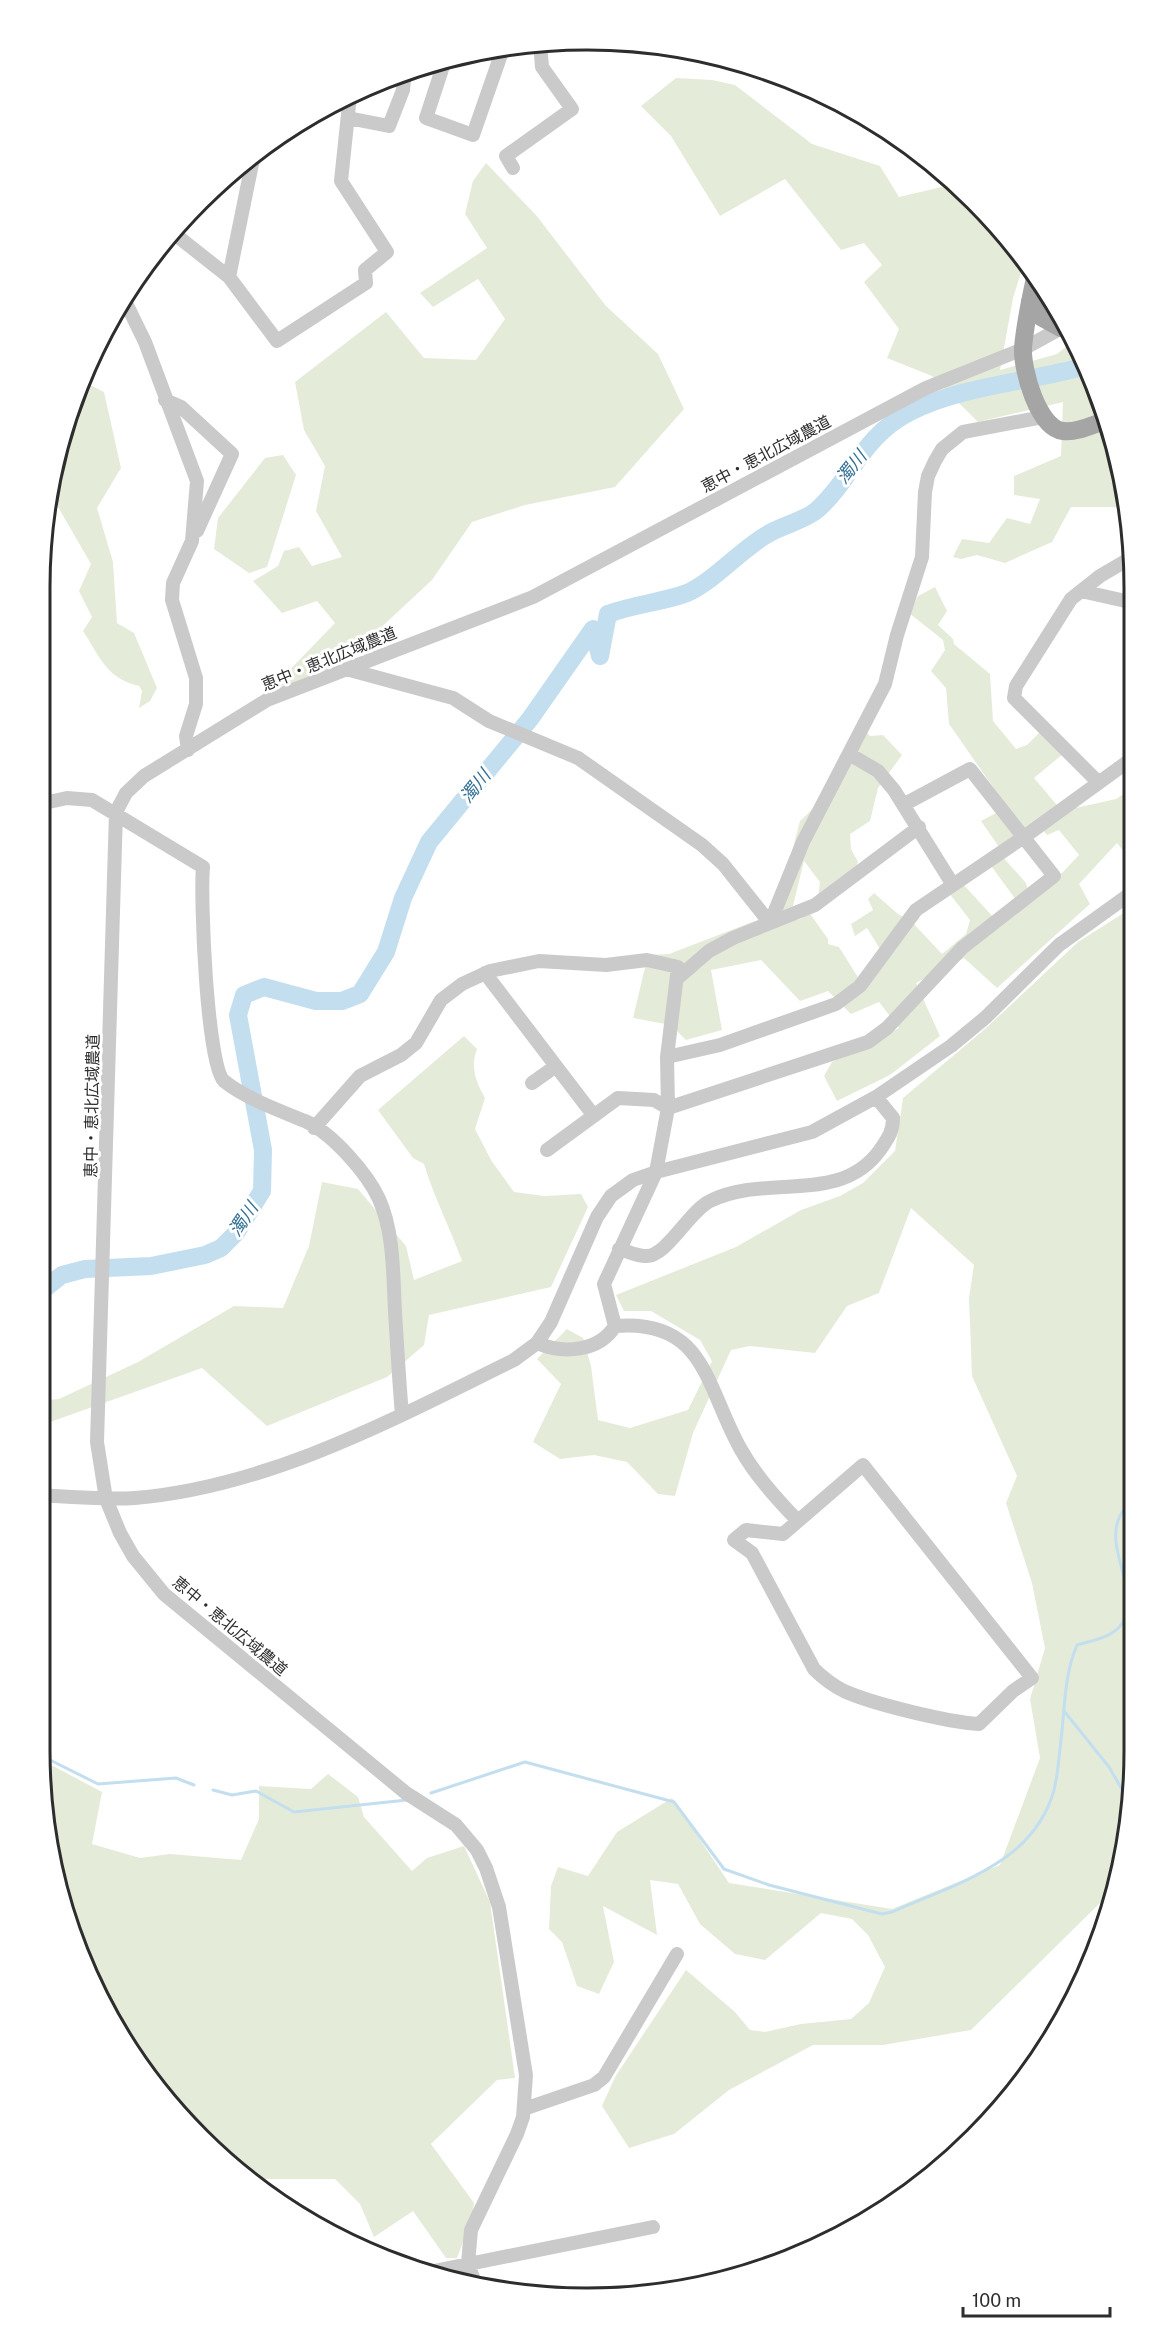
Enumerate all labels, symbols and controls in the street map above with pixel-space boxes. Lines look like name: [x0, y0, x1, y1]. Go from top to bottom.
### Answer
street label: 恵中・恵北広域農道: [698, 412, 834, 496]
water label: 濁川: [832, 445, 872, 488]
street label: 恵中・恵北広域農道: [259, 623, 399, 695]
water label: 濁川: [456, 764, 496, 807]
street label: 恵中・恵北広域農道: [81, 1034, 103, 1178]
water label: 濁川: [224, 1197, 263, 1240]
street label: 恵中・恵北広域農道: [169, 1572, 291, 1680]
scale bar: [963, 2280, 1110, 2318]
text: 100 m: [972, 2290, 1021, 2311]

